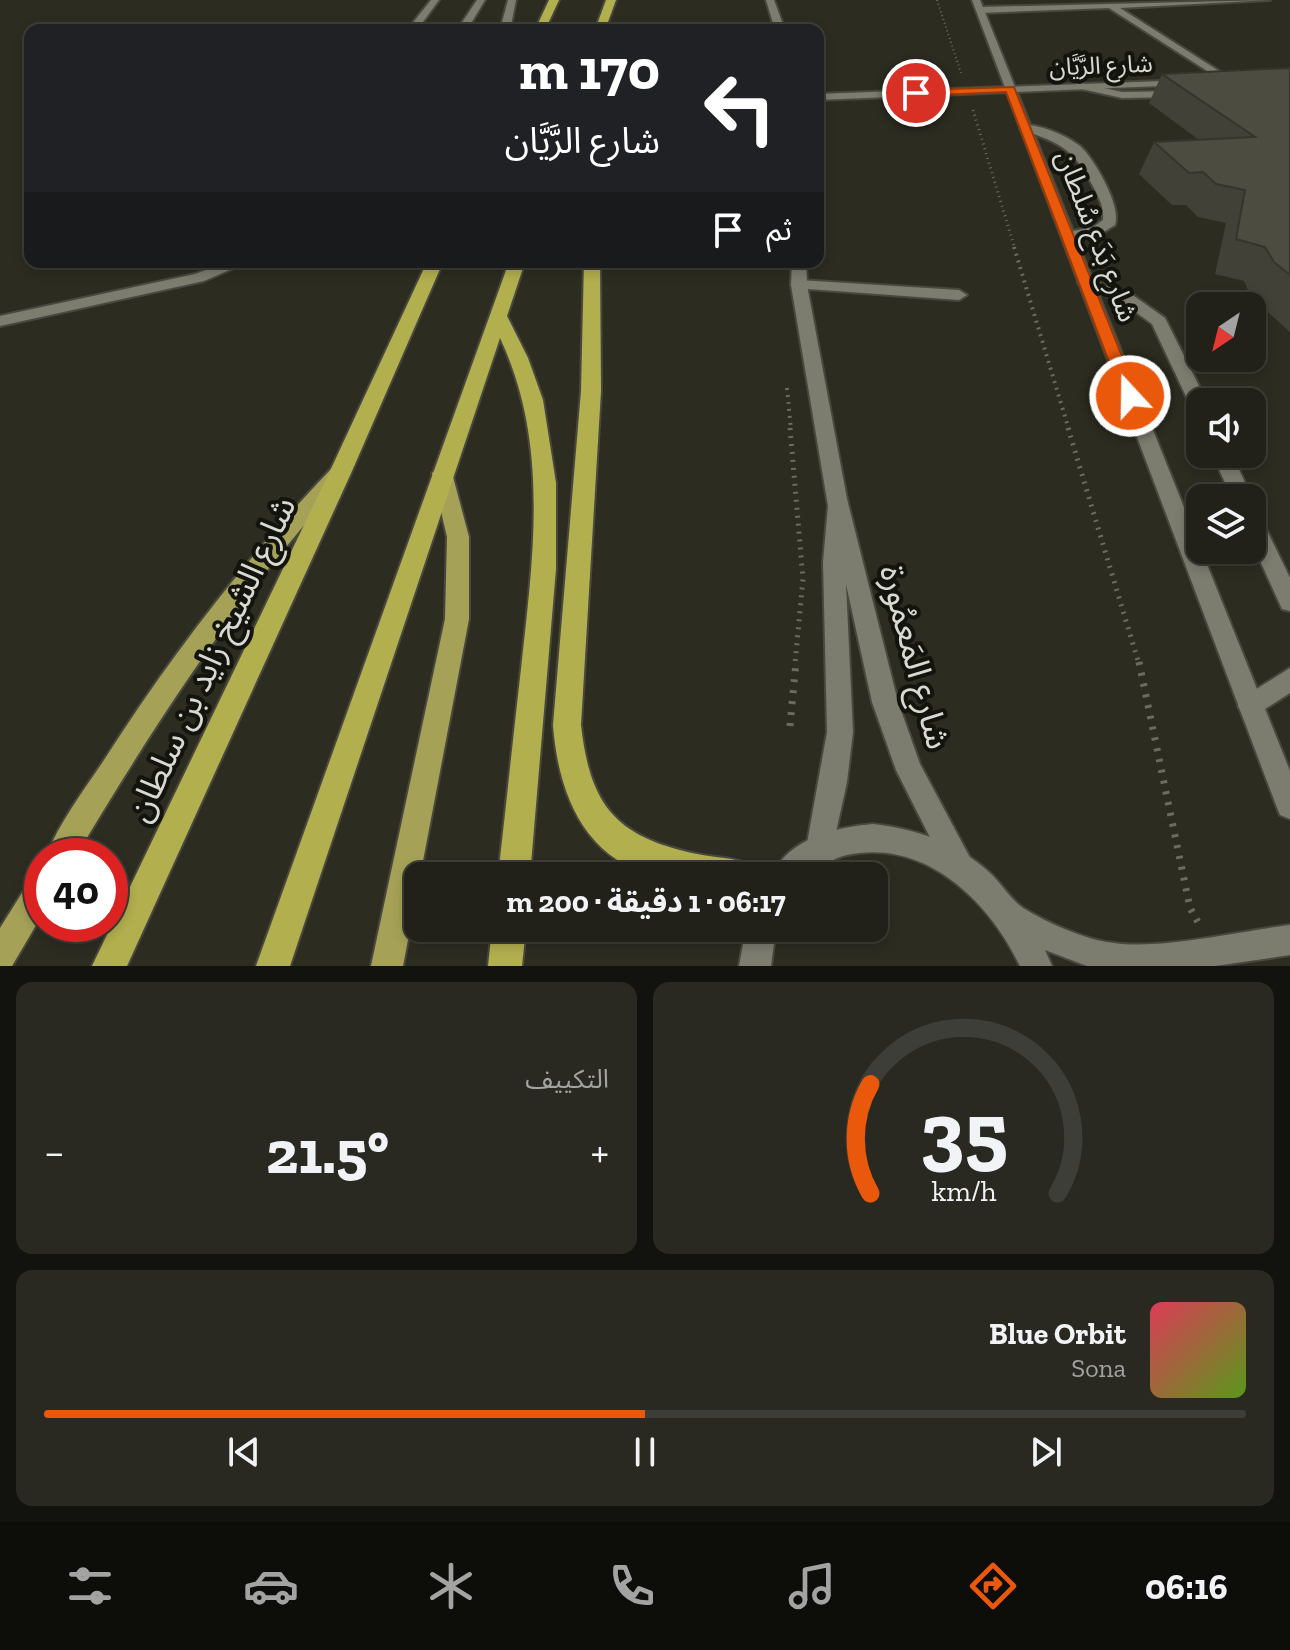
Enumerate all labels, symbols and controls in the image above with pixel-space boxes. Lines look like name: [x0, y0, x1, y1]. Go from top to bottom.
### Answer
text: 170 m: [519, 36, 660, 103]
street label: شارع الرَّيَّان: [1049, 49, 1153, 84]
icon: left: [688, 56, 792, 160]
pin: [882, 59, 950, 127]
icon: arrive: [894, 71, 938, 115]
text: شارع الرَّيَّان: [505, 119, 660, 162]
street label: شارع بَدَع سُلطان: [1045, 145, 1145, 328]
icon: arrive: [706, 208, 750, 252]
text: ثم: [766, 212, 792, 248]
north arrow: [1186, 292, 1266, 372]
map controls: [1186, 292, 1266, 564]
position arrow: [1088, 354, 1172, 438]
button: sound: [1186, 388, 1266, 468]
button: layers: [1186, 484, 1266, 564]
street label: شارع الشيخ زايد بن سلطان: [118, 490, 308, 830]
street label: شارع المَعمُورة: [867, 560, 959, 755]
speed limit sign: 40: [24, 838, 128, 942]
text: 06:17 · 1 دقيقة · 200 m: [506, 884, 786, 920]
text: التكييف: [525, 1063, 609, 1095]
text: 35: [920, 1081, 1007, 1181]
text: 21.5°: [266, 1116, 389, 1188]
text: −: [44, 1125, 65, 1178]
text: +: [590, 1125, 609, 1178]
text: km/h: [931, 1174, 996, 1208]
text: Blue Orbit: [989, 1316, 1126, 1352]
text: Sona: [1071, 1352, 1126, 1384]
icon: previous: [222, 1430, 266, 1474]
icon: pause: [623, 1430, 667, 1474]
icon: next: [1024, 1430, 1068, 1474]
icon: filters: [62, 1558, 118, 1614]
icon: car: [243, 1558, 299, 1614]
icon: climate: [423, 1558, 479, 1614]
icon: phone: [604, 1558, 660, 1614]
icon: music: [784, 1558, 840, 1614]
icon: directions: [965, 1558, 1021, 1614]
text: 06:16: [1145, 1565, 1228, 1608]

